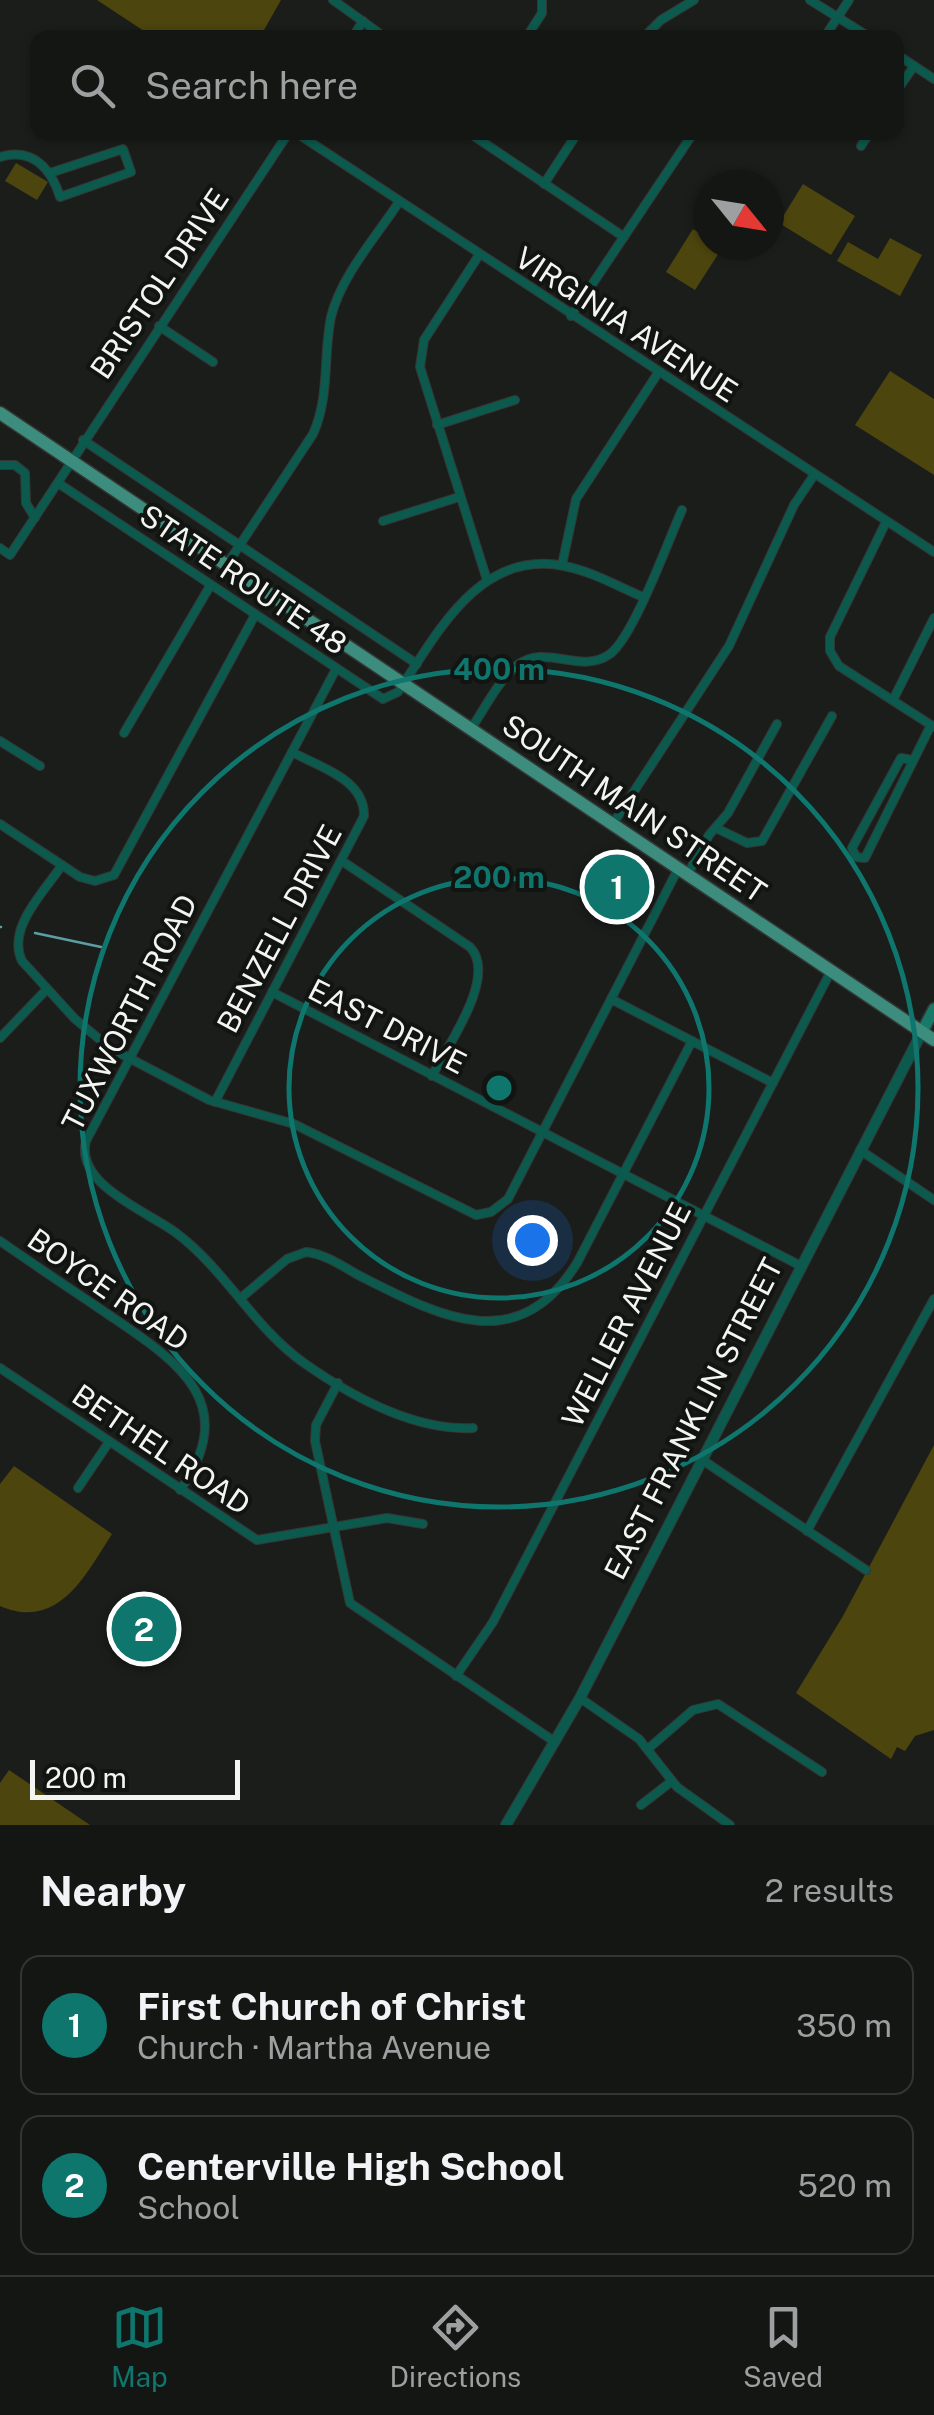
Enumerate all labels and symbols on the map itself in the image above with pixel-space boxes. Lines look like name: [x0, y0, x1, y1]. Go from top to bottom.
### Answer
north arrow: [694, 170, 784, 260]
street label: BRISTOL DRIVE: [82, 182, 236, 385]
street label: VIRGINIA AVENUE: [509, 239, 744, 409]
street label: STATE ROUTE 48: [133, 497, 354, 662]
text: 400 m: [453, 651, 545, 687]
street label: SOUTH MAIN STREET: [496, 707, 773, 910]
street label: BENZELL DRIVE: [209, 819, 349, 1039]
pin: 1: [584, 850, 650, 924]
text: 200 m: [453, 859, 545, 895]
street label: TUXWORTH ROAD: [54, 888, 204, 1137]
street label: EAST DRIVE: [302, 971, 472, 1081]
centre of rings: [481, 1070, 517, 1106]
street label: WELLER AVENUE: [554, 1196, 698, 1433]
your location: [507, 1215, 558, 1266]
street label: BOYCE ROAD: [21, 1220, 196, 1358]
street label: EAST FRANKLIN STREET: [596, 1252, 790, 1585]
street label: BETHEL ROAD: [66, 1376, 257, 1522]
pin: 2: [112, 1592, 176, 1666]
scale bar: [30, 1755, 240, 1800]

